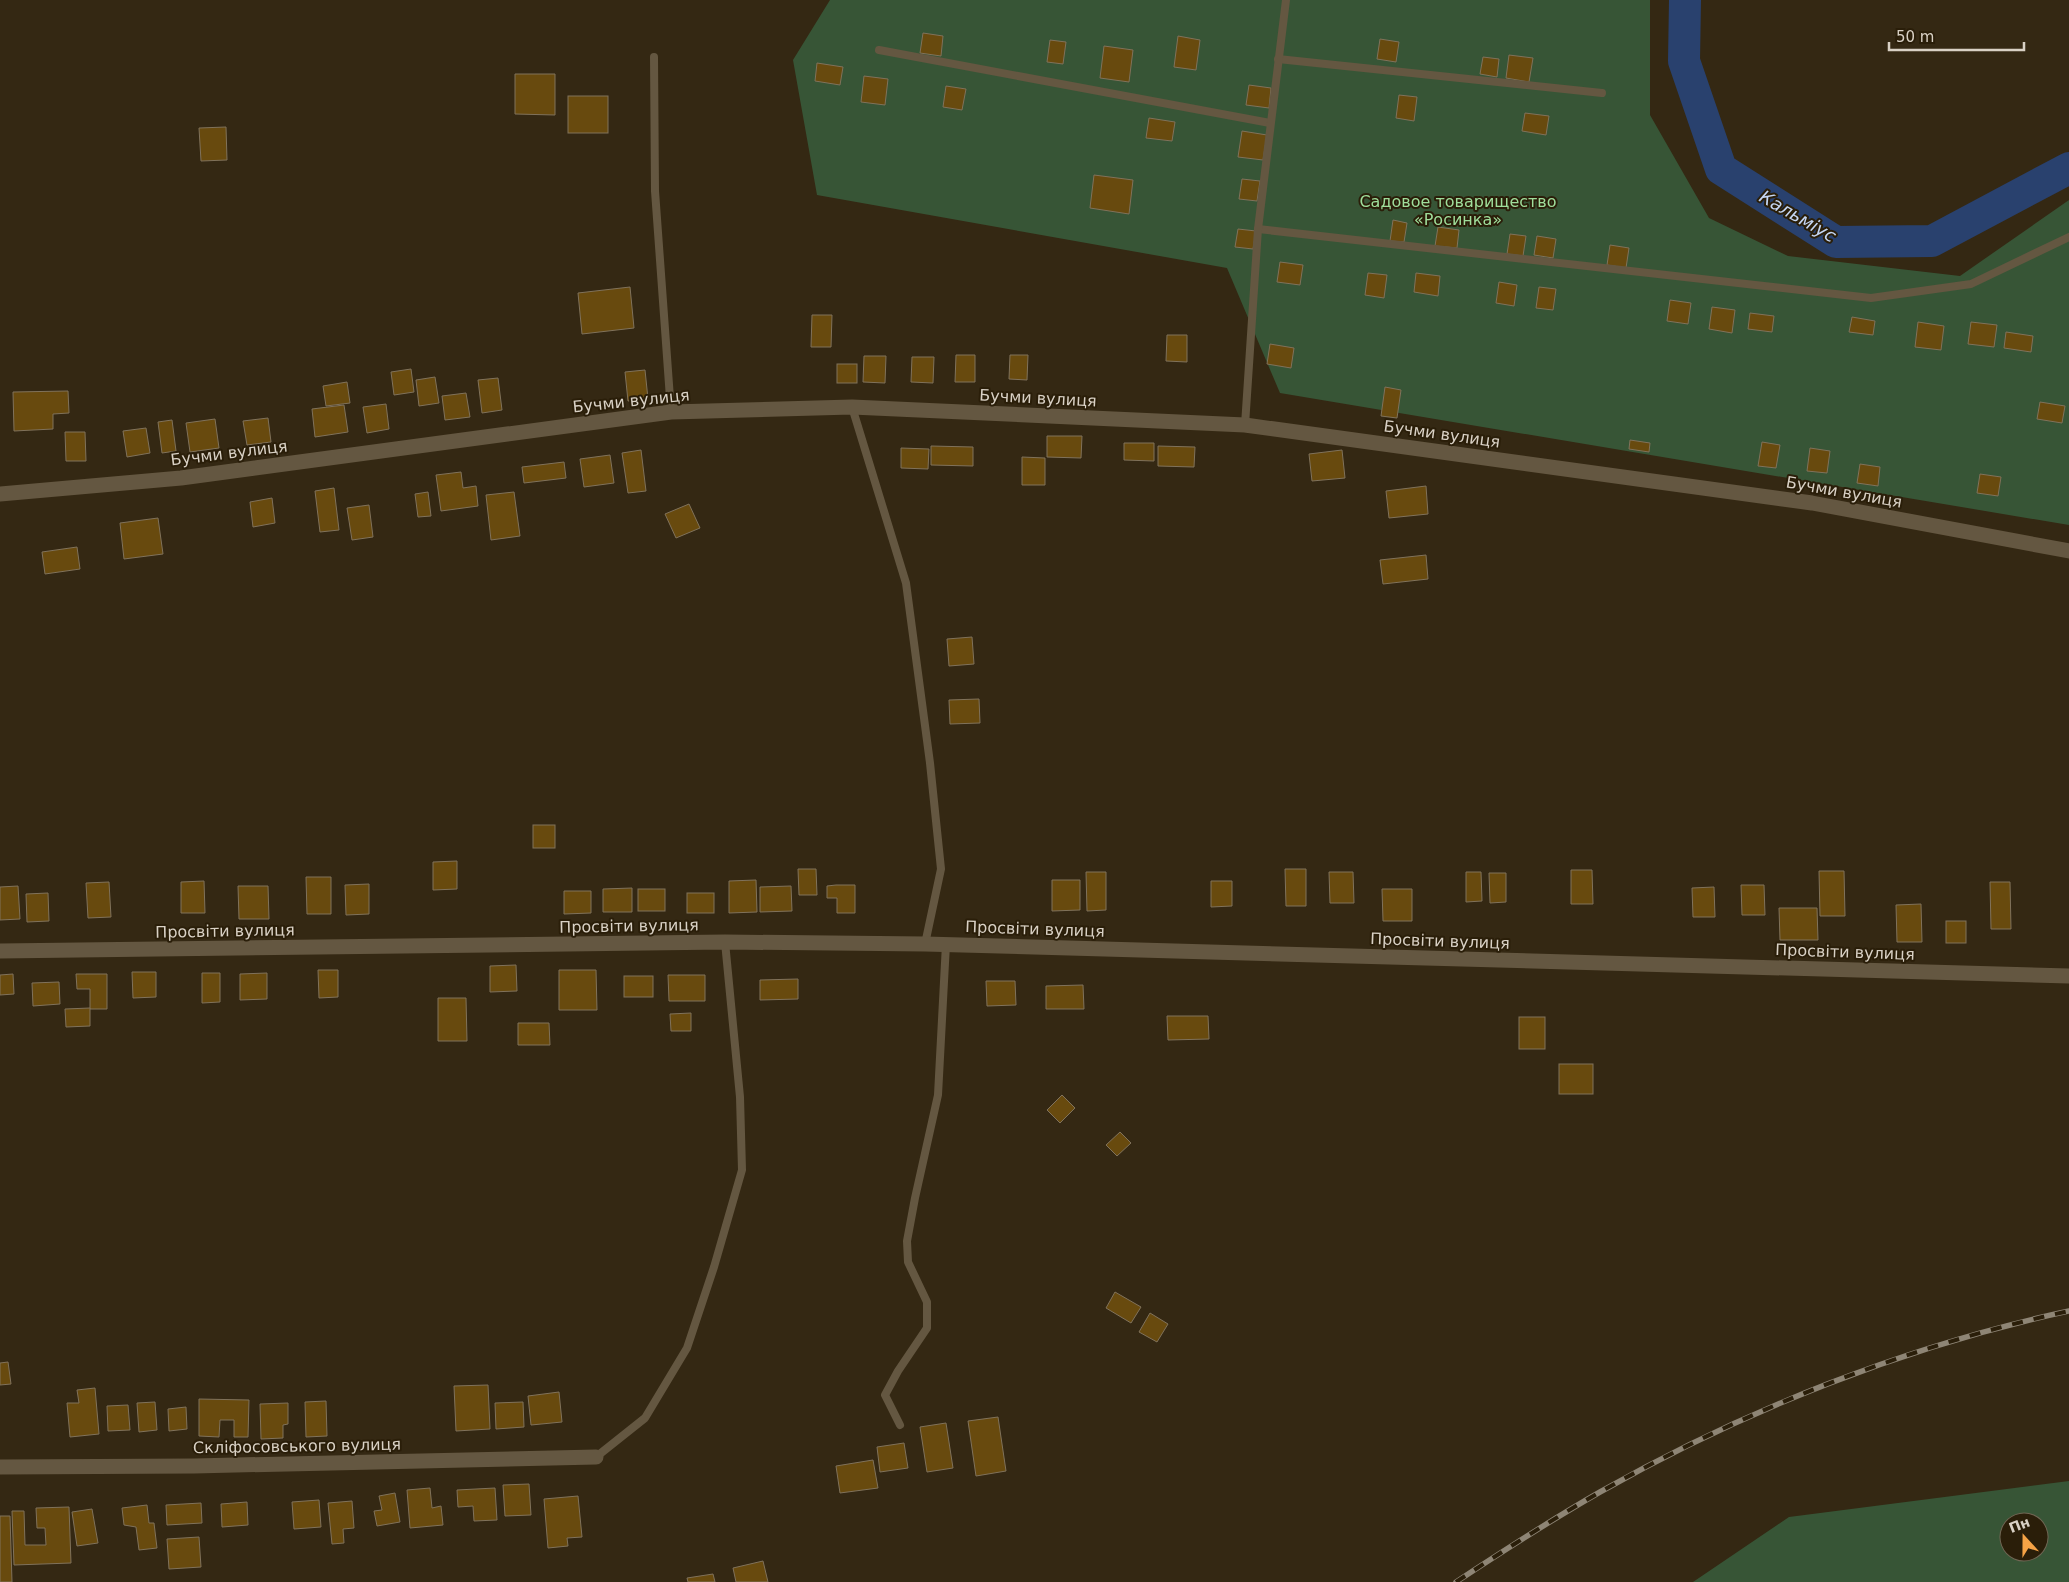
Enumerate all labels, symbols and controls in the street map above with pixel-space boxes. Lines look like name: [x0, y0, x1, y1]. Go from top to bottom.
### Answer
scale bar: [1889, 20, 2024, 52]
text: 50 m: [1896, 28, 1934, 46]
water label: Кальміус: [1756, 186, 1840, 246]
park label: Садовое товарищество «Росинка»: [1359, 192, 1557, 229]
street label: Бучми вулиця: [572, 385, 690, 417]
street label: Бучми вулиця: [979, 385, 1097, 411]
street label: Бучми вулиця: [1382, 416, 1502, 452]
street label: Бучми вулиця: [170, 436, 288, 470]
street label: Бучми вулиця: [1784, 472, 1904, 512]
street label: Просвіти вулиця: [559, 915, 699, 937]
street label: Просвіти вулиця: [965, 917, 1105, 941]
street label: Просвіти вулиця: [155, 920, 295, 942]
street label: Просвіти вулиця: [1370, 929, 1510, 953]
street label: Просвіти вулиця: [1775, 940, 1915, 964]
street label: Скліфосовського вулиця: [193, 1435, 401, 1457]
north arrow: [1999, 1512, 2049, 1562]
text: Пн: [2006, 1514, 2032, 1536]

